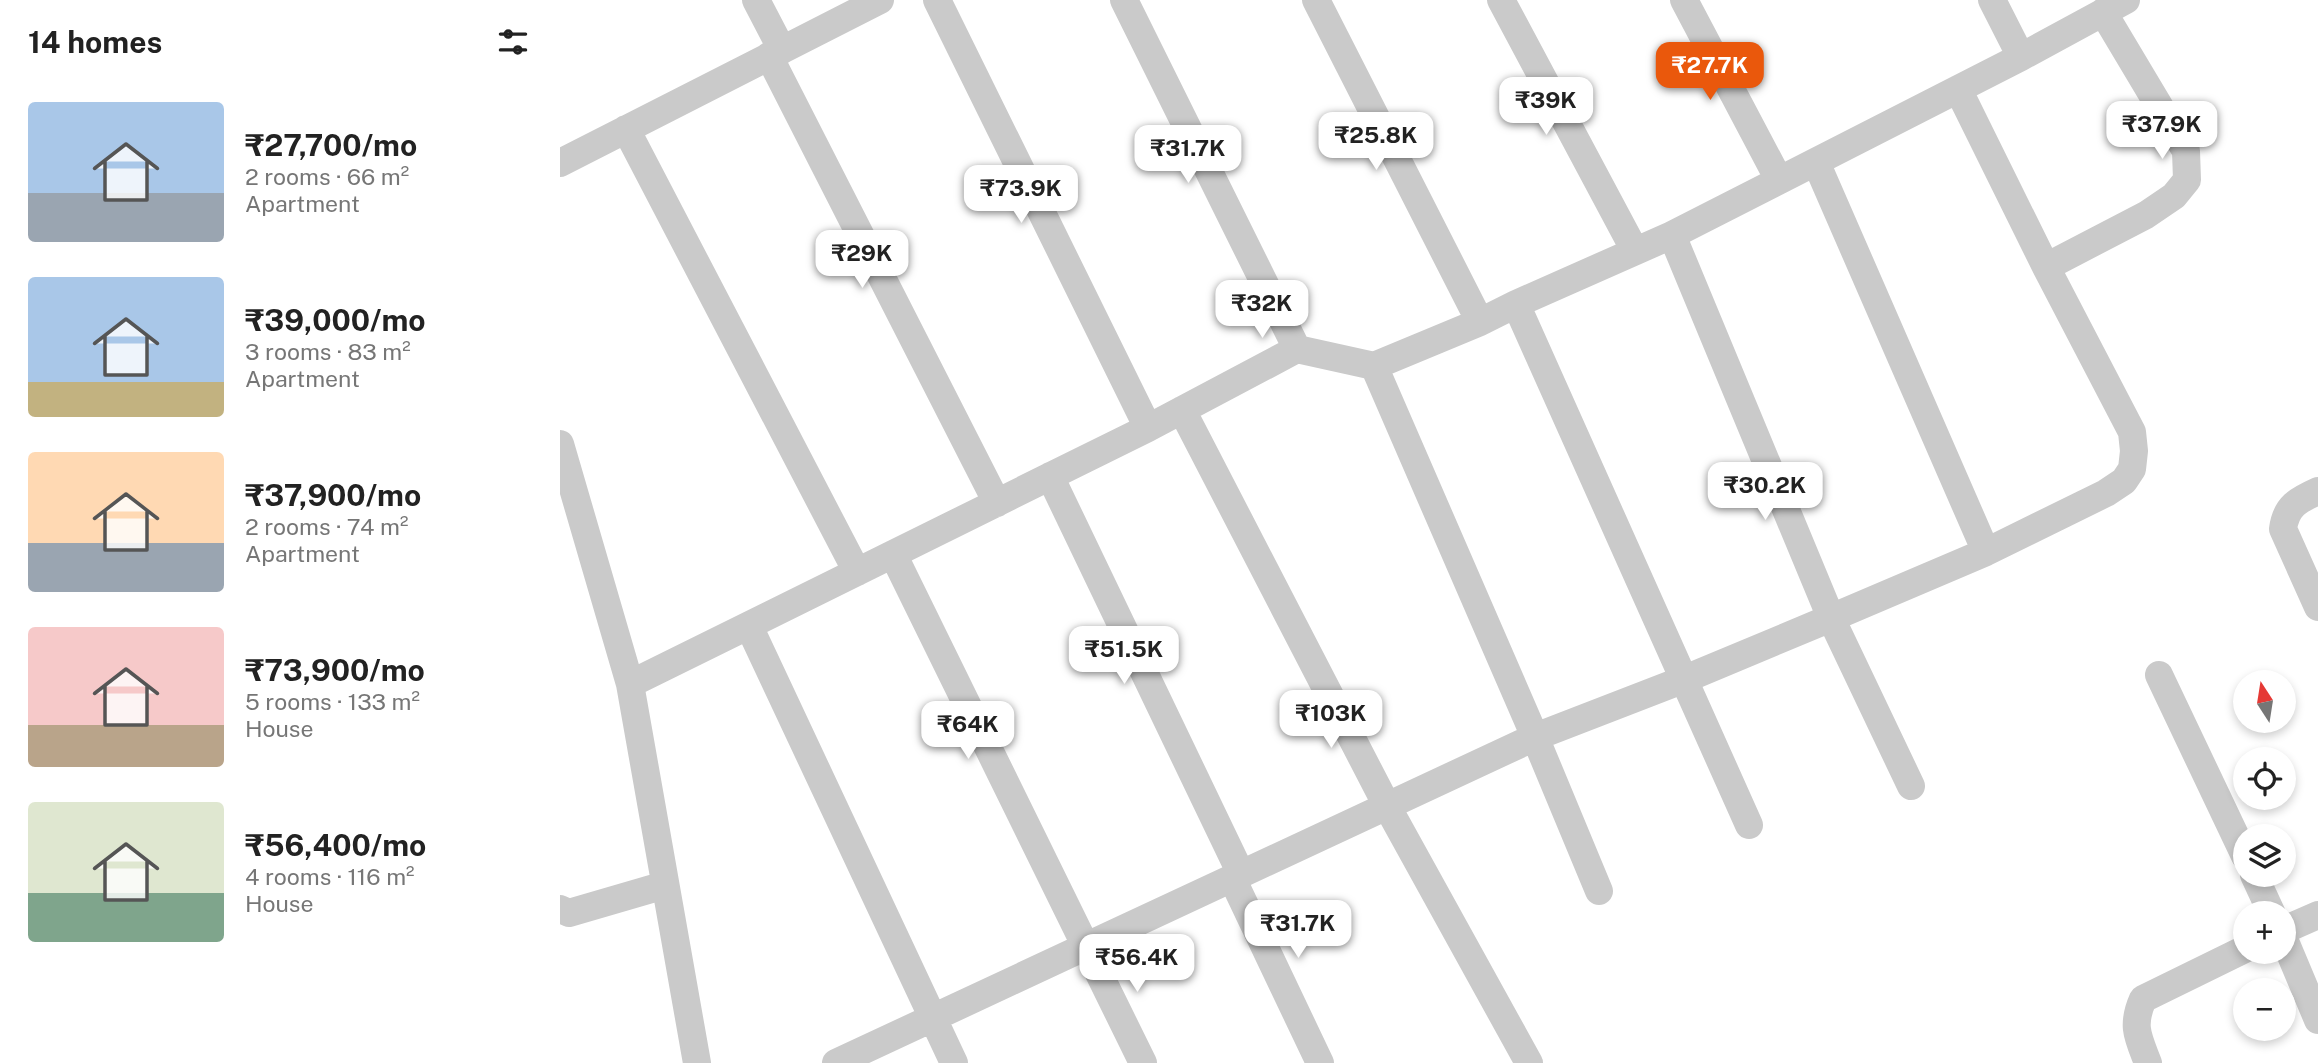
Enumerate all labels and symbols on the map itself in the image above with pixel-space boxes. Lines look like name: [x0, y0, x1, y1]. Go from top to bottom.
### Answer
pin: ₹27.7K: [1653, 42, 1767, 102]
pin: ₹39K: [1505, 78, 1587, 137]
pin: ₹37.9K: [2105, 102, 2219, 161]
pin: ₹25.8K: [1319, 113, 1433, 172]
pin: ₹31.7K: [1131, 125, 1245, 185]
pin: ₹73.9K: [964, 166, 1078, 225]
pin: ₹29K: [821, 230, 903, 290]
pin: ₹32K: [1221, 280, 1303, 340]
pin: ₹30.2K: [1708, 462, 1822, 522]
pin: ₹51.5K: [1067, 626, 1181, 686]
north arrow: [2233, 670, 2296, 733]
pin: ₹103K: [1282, 690, 1380, 750]
pin: ₹64K: [927, 702, 1009, 761]
pin: ₹31.7K: [1241, 900, 1355, 960]
pin: ₹56.4K: [1080, 934, 1194, 994]

